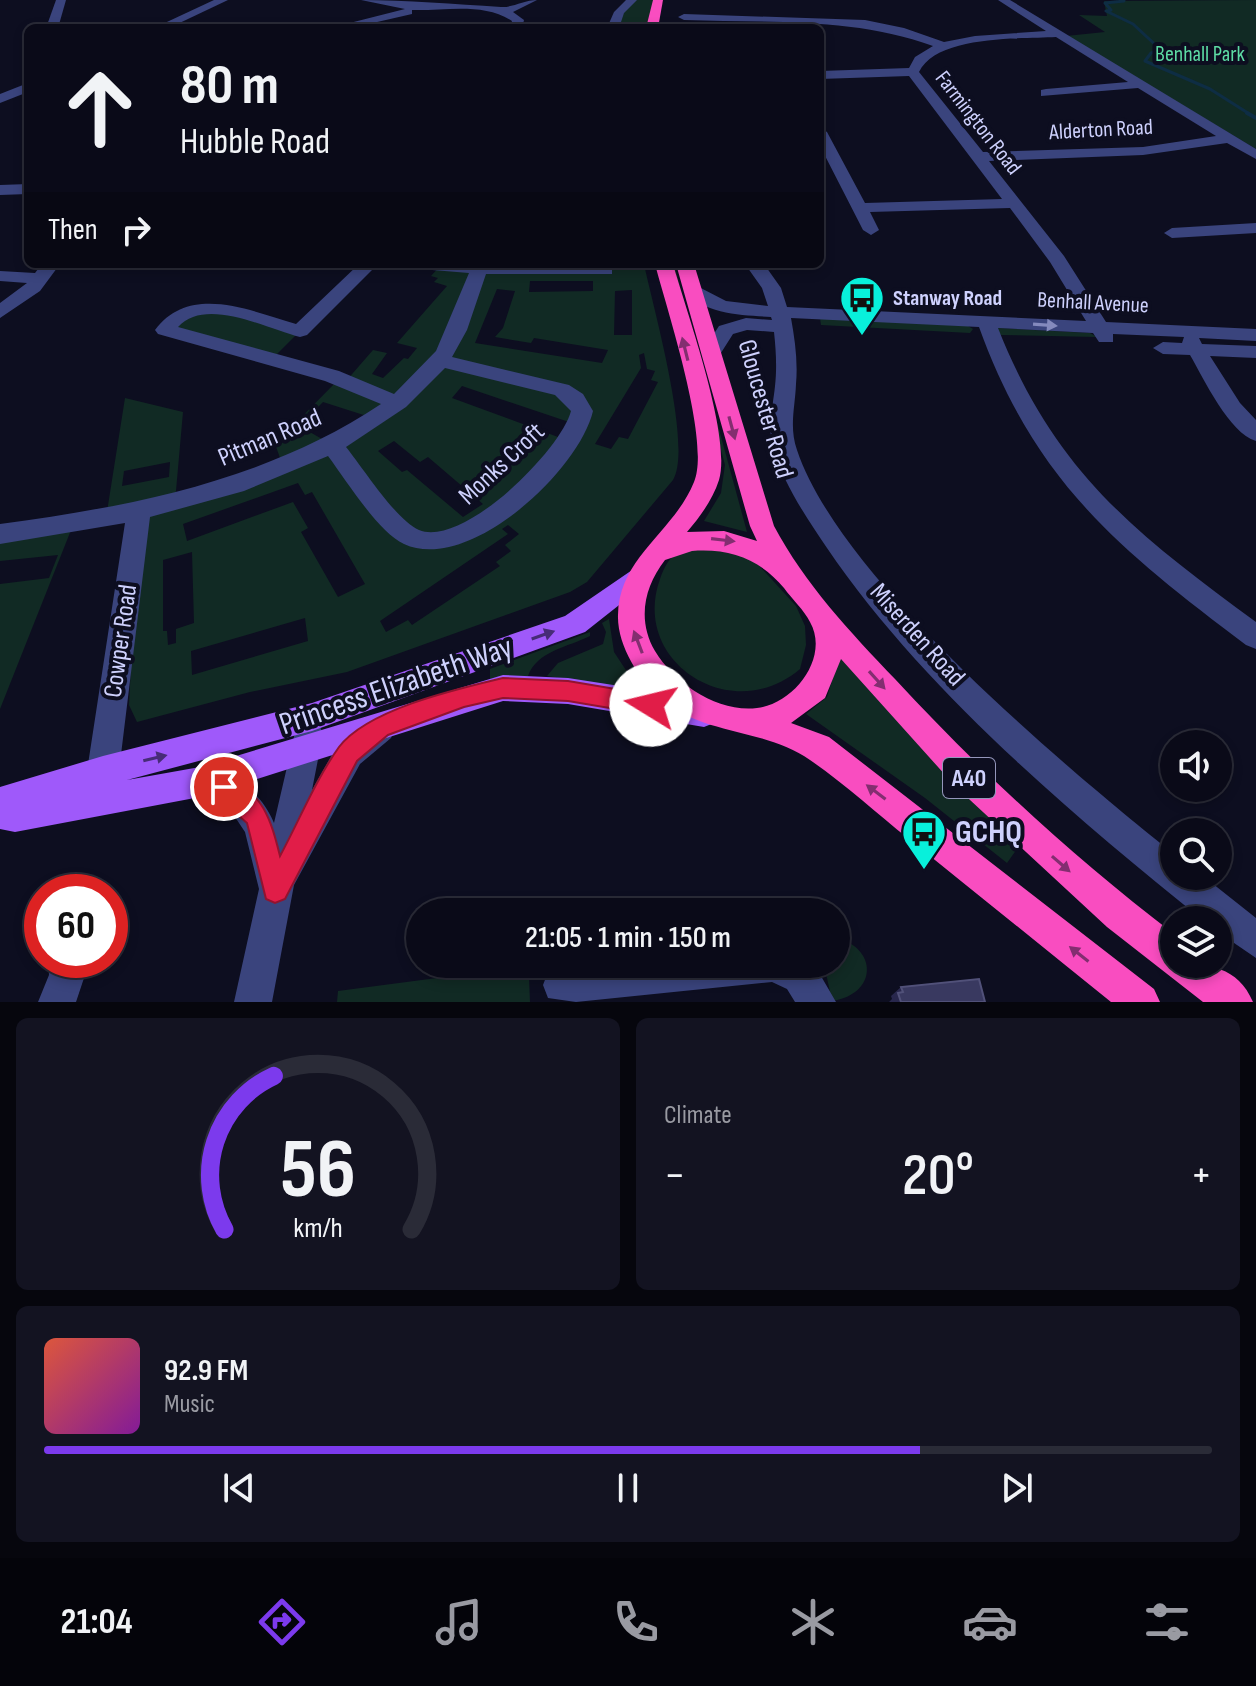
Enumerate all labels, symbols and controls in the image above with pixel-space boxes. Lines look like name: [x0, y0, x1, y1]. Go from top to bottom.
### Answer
park label: Benhall Park: [1155, 41, 1245, 68]
text: 80 m: [180, 53, 279, 120]
icon: ahead: [48, 56, 152, 160]
street label: Farmington Road: [929, 66, 1027, 180]
street label: Alderton Road: [1048, 114, 1153, 146]
text: Hubble Road: [180, 121, 330, 164]
icon: right: [114, 208, 158, 252]
text: Then: [48, 212, 98, 248]
bus stop icon: Stanway Road: [838, 274, 886, 337]
place label: Stanway Road: [893, 285, 1002, 312]
street label: Benhall Avenue: [1037, 287, 1149, 319]
one-way arrow: [1033, 319, 1058, 332]
one-way arrow: [679, 336, 691, 361]
street label: Gloucester Road: [730, 336, 800, 482]
street label: Pitman Road: [214, 402, 326, 474]
one-way arrow: [727, 415, 739, 440]
street label: Monks Croft: [453, 416, 551, 512]
one-way arrow: [711, 534, 736, 547]
street label: Miserden Road: [863, 577, 971, 693]
street label: Cowper Road: [98, 583, 144, 699]
street label: Princess Elizabeth Way: [274, 628, 518, 744]
one-way arrow: [532, 629, 556, 641]
one-way arrow: [631, 629, 644, 653]
position arrow: [609, 663, 693, 747]
one-way arrow: [868, 670, 885, 690]
map controls: [1160, 730, 1232, 978]
button: sound: [1160, 730, 1232, 802]
one-way arrow: [143, 751, 168, 764]
pin: [190, 753, 258, 821]
road number: A40: [943, 758, 995, 798]
icon: arrive: [202, 765, 246, 809]
one-way arrow: [866, 785, 886, 801]
bus stop icon: GCHQ: [900, 808, 948, 871]
place label: GCHQ: [955, 813, 1022, 852]
button: search: [1160, 818, 1232, 890]
one-way arrow: [1050, 855, 1070, 872]
speed limit sign: 60: [24, 874, 128, 978]
button: layers: [1160, 906, 1232, 978]
text: 21:05 · 1 min · 150 m: [525, 920, 731, 956]
one-way arrow: [1069, 947, 1089, 963]
text: Climate: [664, 1100, 732, 1131]
text: 56: [280, 1121, 356, 1221]
text: 20°: [902, 1140, 974, 1212]
text: −: [664, 1149, 686, 1202]
text: +: [1190, 1149, 1212, 1202]
text: km/h: [293, 1211, 343, 1246]
text: 92.9 FM: [164, 1353, 248, 1389]
text: Music: [164, 1389, 215, 1420]
icon: previous: [217, 1466, 261, 1510]
icon: pause: [606, 1466, 650, 1510]
icon: next: [995, 1466, 1039, 1510]
icon: directions: [254, 1594, 310, 1650]
icon: music: [431, 1594, 487, 1650]
icon: phone: [608, 1594, 664, 1650]
icon: climate: [785, 1594, 841, 1650]
icon: car: [962, 1594, 1018, 1650]
icon: filters: [1139, 1594, 1195, 1650]
text: 21:04: [61, 1601, 132, 1644]

